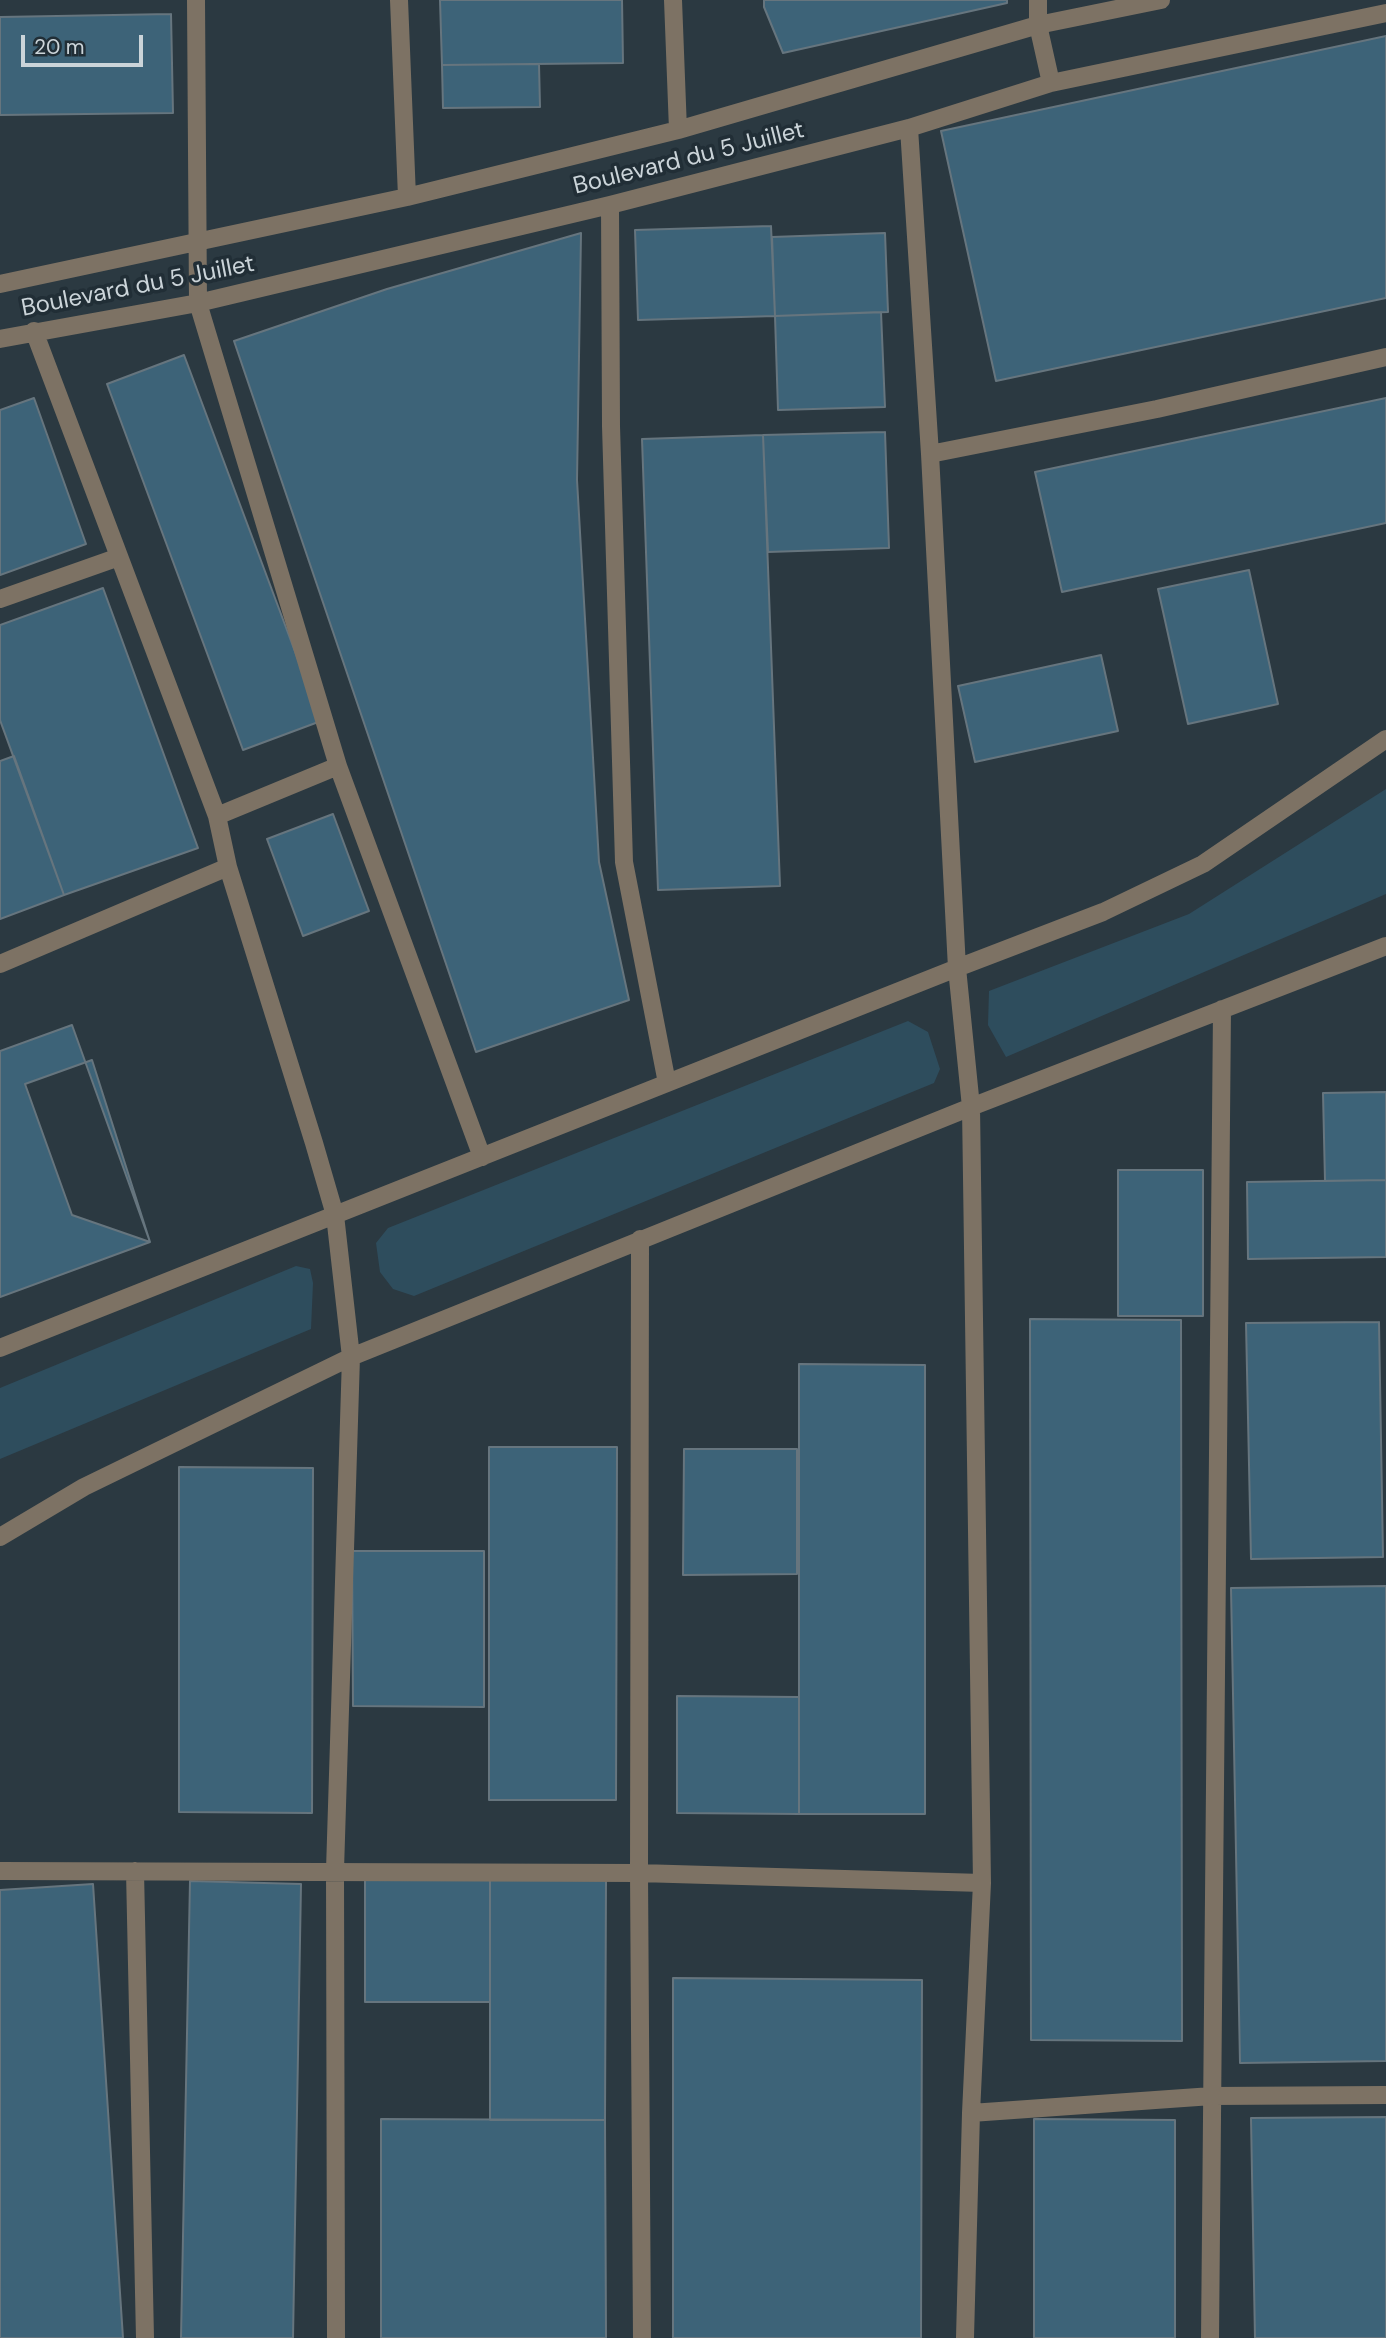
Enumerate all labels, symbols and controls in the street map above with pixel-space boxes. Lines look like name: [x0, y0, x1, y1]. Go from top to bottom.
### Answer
scale bar: [24, 21, 147, 65]
text: 20 m: [34, 33, 85, 61]
street label: Boulevard du 5 Juillet: [571, 116, 807, 202]
street label: Boulevard du 5 Juillet: [19, 250, 257, 324]

